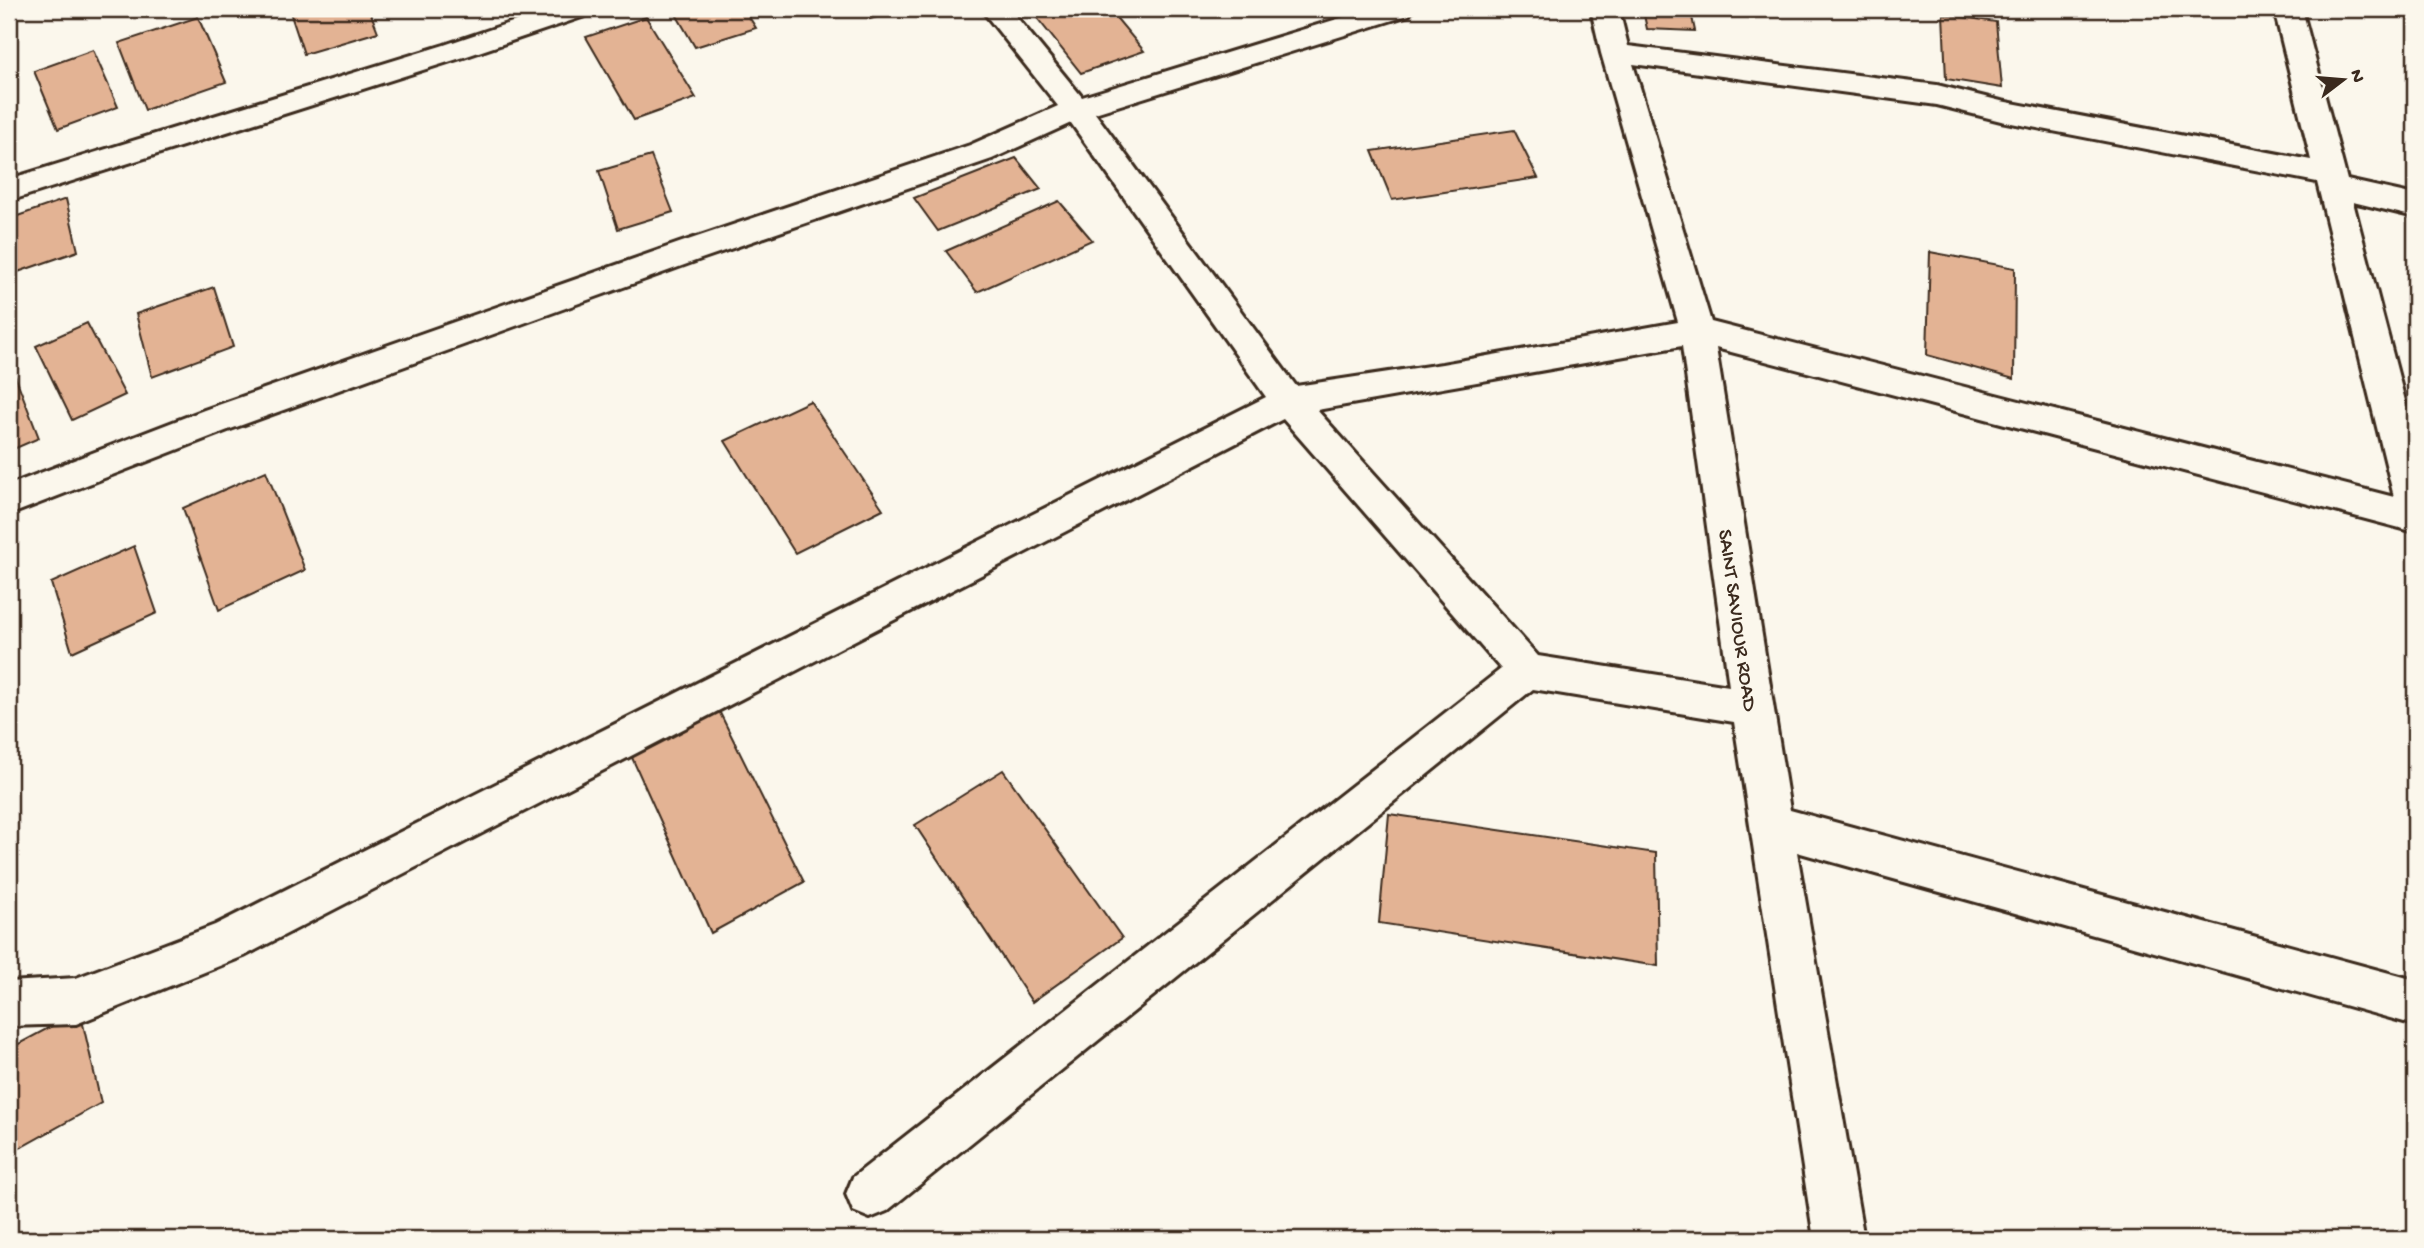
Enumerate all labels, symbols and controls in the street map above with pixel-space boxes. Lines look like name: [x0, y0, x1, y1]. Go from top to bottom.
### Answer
north arrow: [2308, 46, 2378, 116]
text: N: [2343, 67, 2369, 85]
street label: SAINT SAVIOUR ROAD: [1710, 528, 1761, 713]

